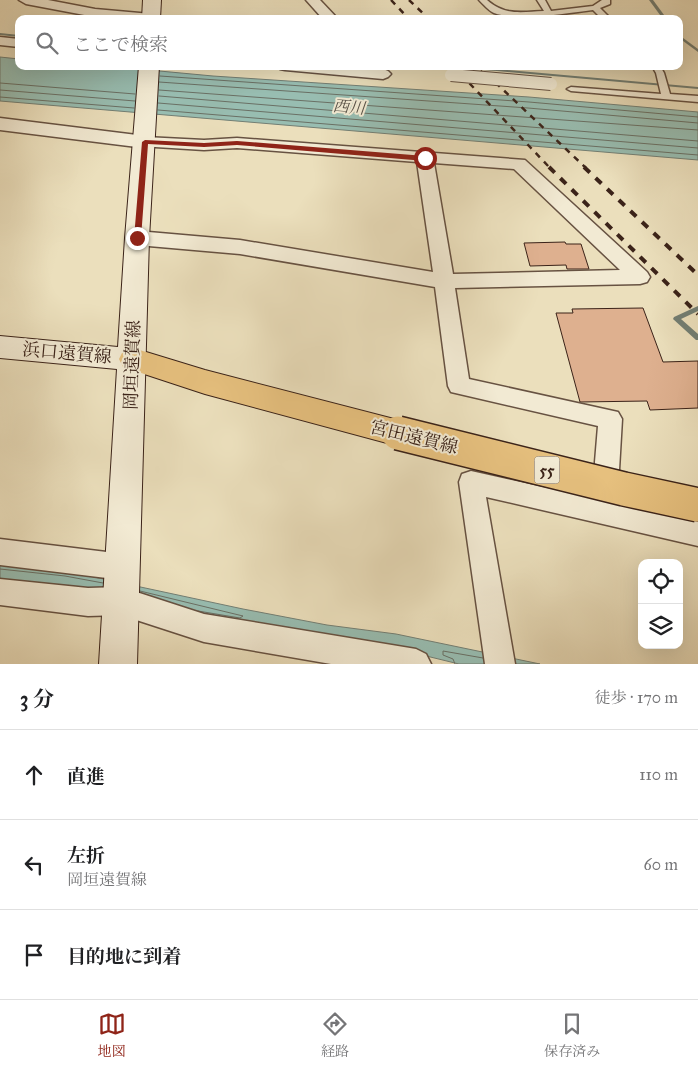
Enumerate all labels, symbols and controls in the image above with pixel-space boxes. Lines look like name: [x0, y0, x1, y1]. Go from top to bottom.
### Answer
search box: [15, 15, 683, 70]
icon: search: [33, 29, 61, 57]
text: ここで検索: [73, 33, 168, 56]
water label: 西川: [332, 96, 368, 118]
route start: [414, 147, 437, 170]
route end: [126, 227, 149, 250]
street label: 岡垣遠賀線: [119, 320, 145, 410]
street label: 浜口遠賀線: [21, 338, 113, 368]
street label: 宮田遠賀線: [368, 415, 460, 459]
road number: 55: [534, 456, 560, 484]
map controls: [638, 559, 683, 649]
button: locate: [638, 559, 683, 604]
button: layers: [638, 604, 683, 649]
text: 3 分: [20, 686, 54, 712]
text: 徒歩 · 170 m: [595, 688, 678, 707]
icon: ahead: [20, 761, 48, 789]
text: 直進: [67, 765, 105, 788]
text: 110 m: [639, 765, 678, 784]
text: 左折: [67, 844, 105, 867]
icon: left: [20, 851, 48, 879]
text: 60 m: [644, 855, 678, 874]
text: 岡垣遠賀線: [67, 870, 147, 889]
icon: arrive: [20, 941, 48, 969]
text: 目的地に到着: [67, 945, 181, 968]
tab: 地図: [98, 1010, 126, 1060]
tab: 経路: [321, 1010, 349, 1060]
tab: 保存済み: [544, 1010, 600, 1060]

